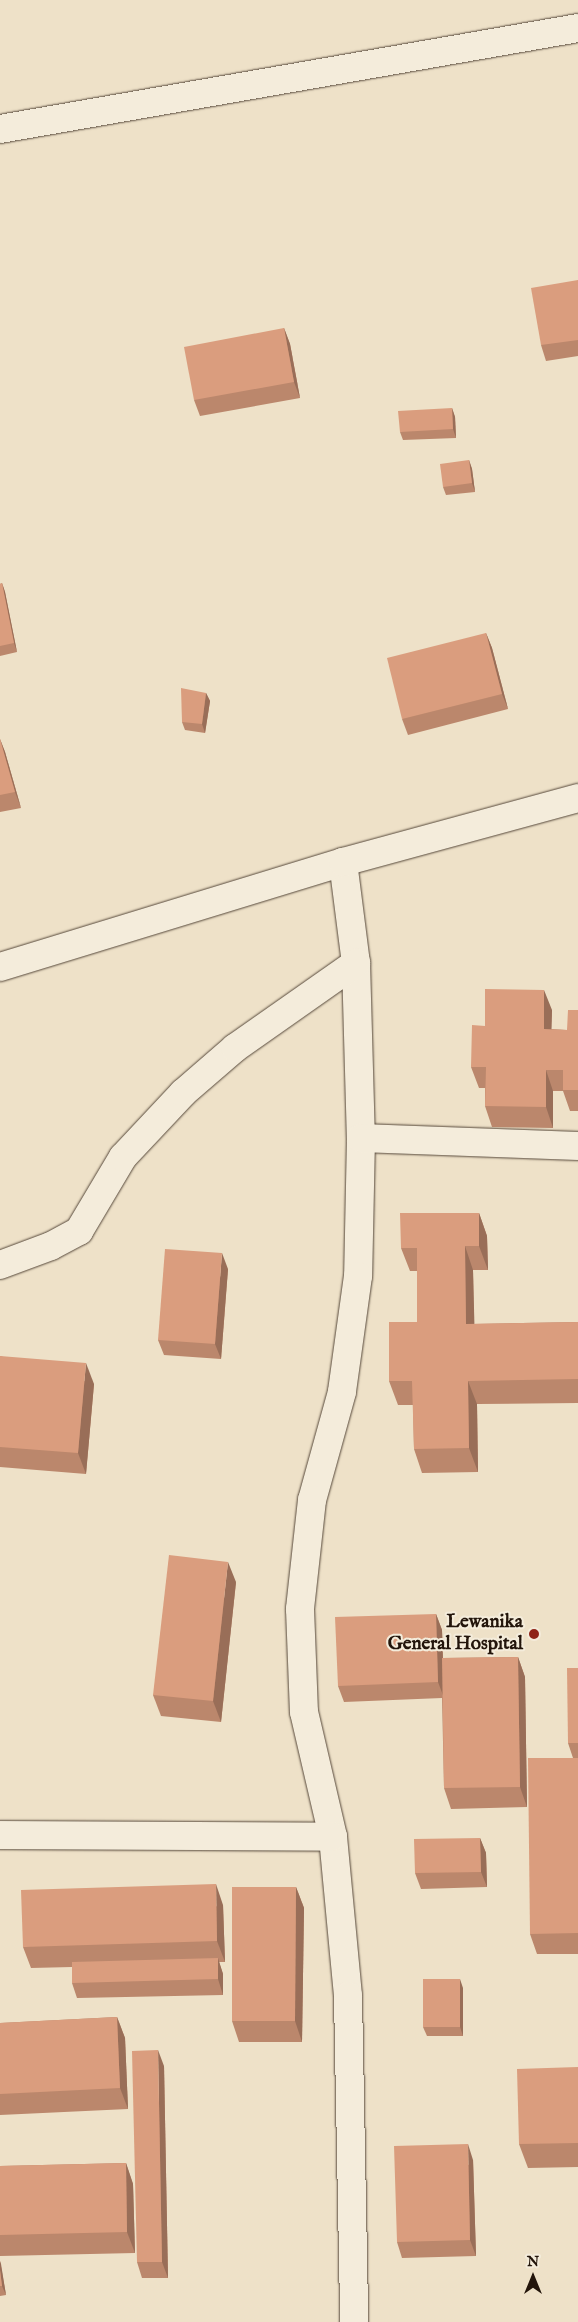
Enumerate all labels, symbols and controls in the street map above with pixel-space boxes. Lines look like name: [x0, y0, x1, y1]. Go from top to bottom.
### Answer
place label: Lewanika General Hospital: [388, 1612, 523, 1656]
marker: Lewanika General Hospital: [527, 1627, 541, 1641]
north arrow: [508, 2252, 558, 2302]
text: N: [527, 2253, 539, 2271]

